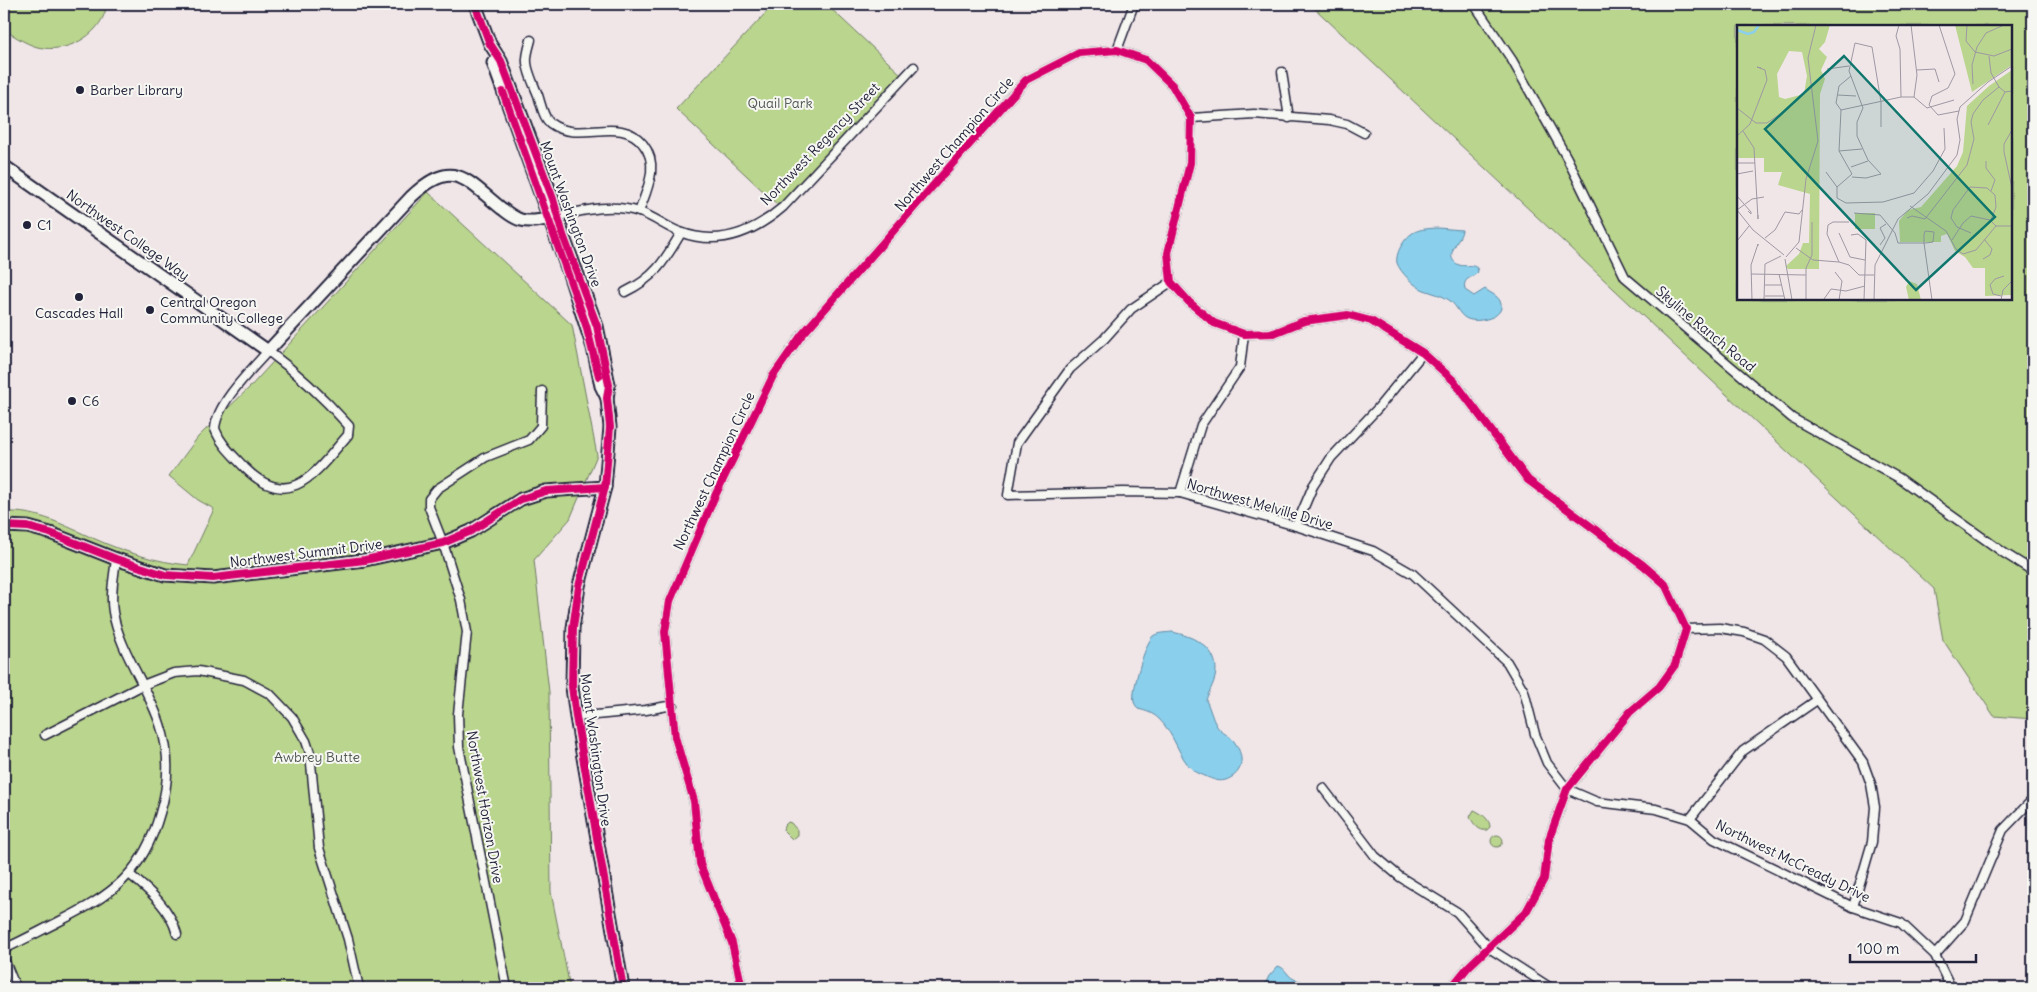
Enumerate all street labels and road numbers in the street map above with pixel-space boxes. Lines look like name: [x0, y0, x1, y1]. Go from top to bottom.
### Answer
street label: Northwest Champion Circle: [891, 73, 1017, 215]
street label: Northwest Regency Street: [756, 78, 884, 209]
street label: Mount Washington Drive: [536, 138, 606, 290]
street label: Northwest College Way: [63, 186, 193, 284]
street label: Skyline Ranch Road: [1653, 282, 1759, 376]
street label: Northwest Champion Circle: [669, 389, 759, 553]
street label: Northwest Melville Drive: [1185, 475, 1335, 533]
street label: Northwest Summit Drive: [229, 535, 383, 571]
street label: Mount Washington Drive: [576, 672, 616, 828]
street label: Northwest Horizon Drive: [463, 729, 507, 885]
street label: Northwest McCready Drive: [1713, 816, 1873, 906]

